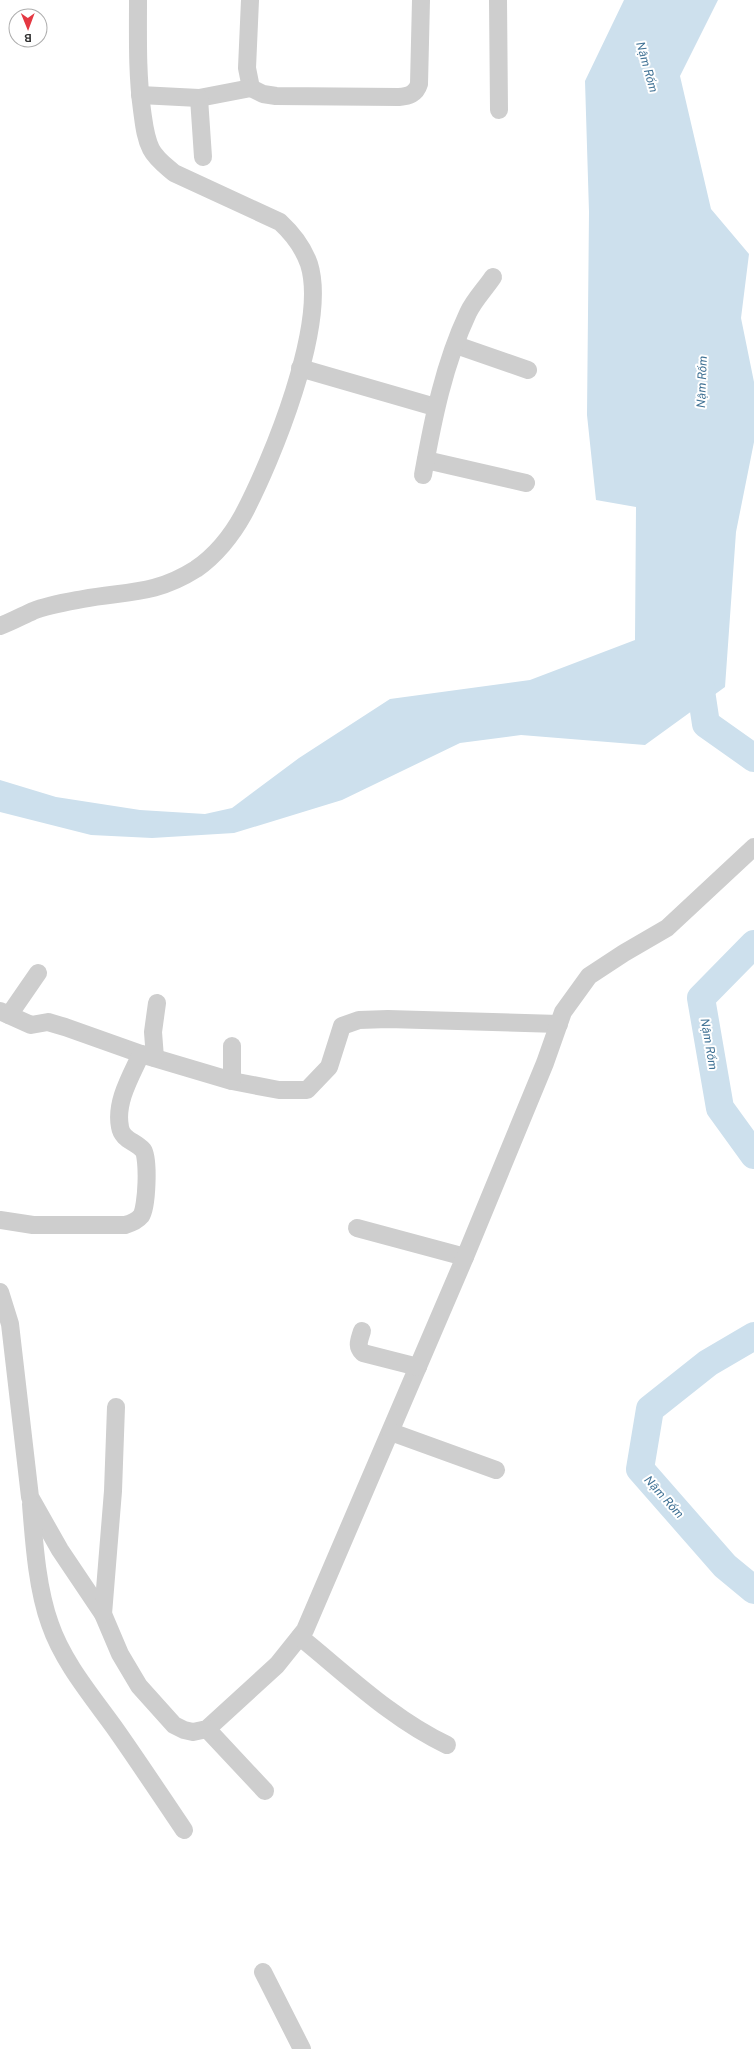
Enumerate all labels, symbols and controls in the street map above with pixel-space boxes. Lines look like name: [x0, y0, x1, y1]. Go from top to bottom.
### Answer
north arrow: [8, 8, 48, 48]
text: B: [24, 32, 32, 44]
water label: Nậm Rốm: [633, 40, 661, 94]
water label: Nậm Rốm: [694, 356, 710, 408]
water label: Nậm Rốm: [698, 1017, 720, 1071]
water label: Nậm Rốm: [641, 1473, 687, 1521]

